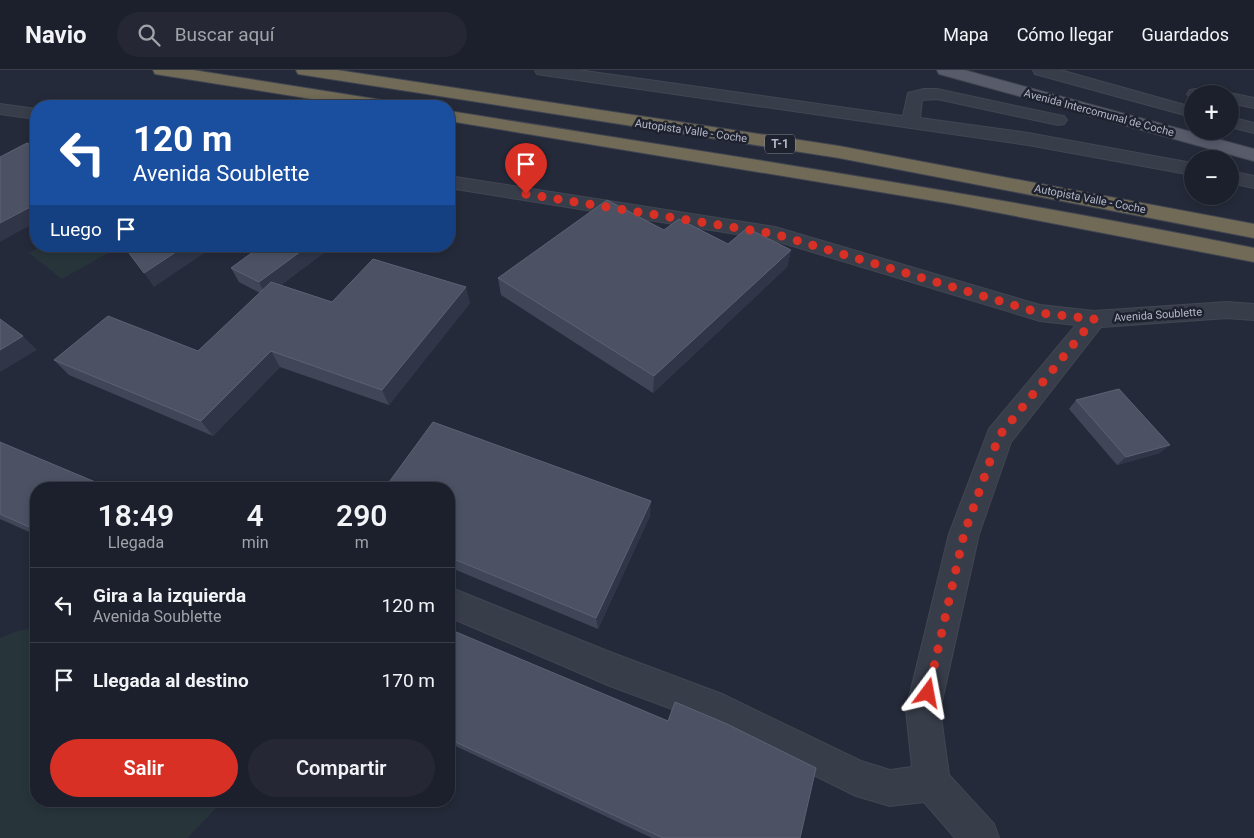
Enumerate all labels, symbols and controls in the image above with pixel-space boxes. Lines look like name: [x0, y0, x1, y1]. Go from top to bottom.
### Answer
search box: [117, 12, 467, 57]
text: Navio: [25, 21, 87, 49]
icon: search: [135, 21, 163, 49]
text: Buscar aquí: [175, 23, 275, 46]
text: Mapa: [943, 24, 989, 45]
text: Cómo llegar: [1017, 24, 1113, 45]
text: Guardados: [1141, 24, 1229, 45]
map controls: [1184, 85, 1239, 205]
button: +: [1184, 85, 1239, 140]
street label: Avenida Intercomunal de Coche: [1023, 87, 1176, 139]
street label: Autopista Valle - Coche: [634, 117, 748, 145]
text: 120 m: [133, 119, 232, 160]
icon: left: [50, 120, 115, 185]
road number: T-1: [765, 134, 795, 154]
pin: [505, 143, 547, 194]
icon: arrive: [512, 150, 540, 178]
button: −: [1184, 150, 1239, 205]
text: Avenida Soublette: [133, 161, 310, 186]
street label: Autopista Valle - Coche: [1033, 182, 1147, 216]
icon: arrive: [112, 215, 140, 243]
text: Luego: [50, 218, 102, 241]
street label: Avenida Soublette: [1114, 305, 1203, 325]
text: 18:49: [98, 498, 174, 533]
text: 4: [247, 498, 264, 533]
text: 290: [336, 498, 387, 533]
text: Llegada: [108, 533, 164, 552]
text: min: [242, 533, 269, 552]
text: m: [355, 533, 369, 552]
text: Gira a la izquierda: [93, 584, 246, 607]
icon: left: [50, 591, 78, 619]
text: 120 m: [382, 594, 435, 617]
text: Avenida Soublette: [93, 607, 221, 626]
icon: arrive: [50, 666, 78, 694]
position arrow: [901, 666, 953, 718]
text: Llegada al destino: [93, 669, 249, 692]
text: 170 m: [382, 669, 435, 692]
button: Salir: [50, 739, 238, 797]
button: Compartir: [248, 739, 435, 797]

